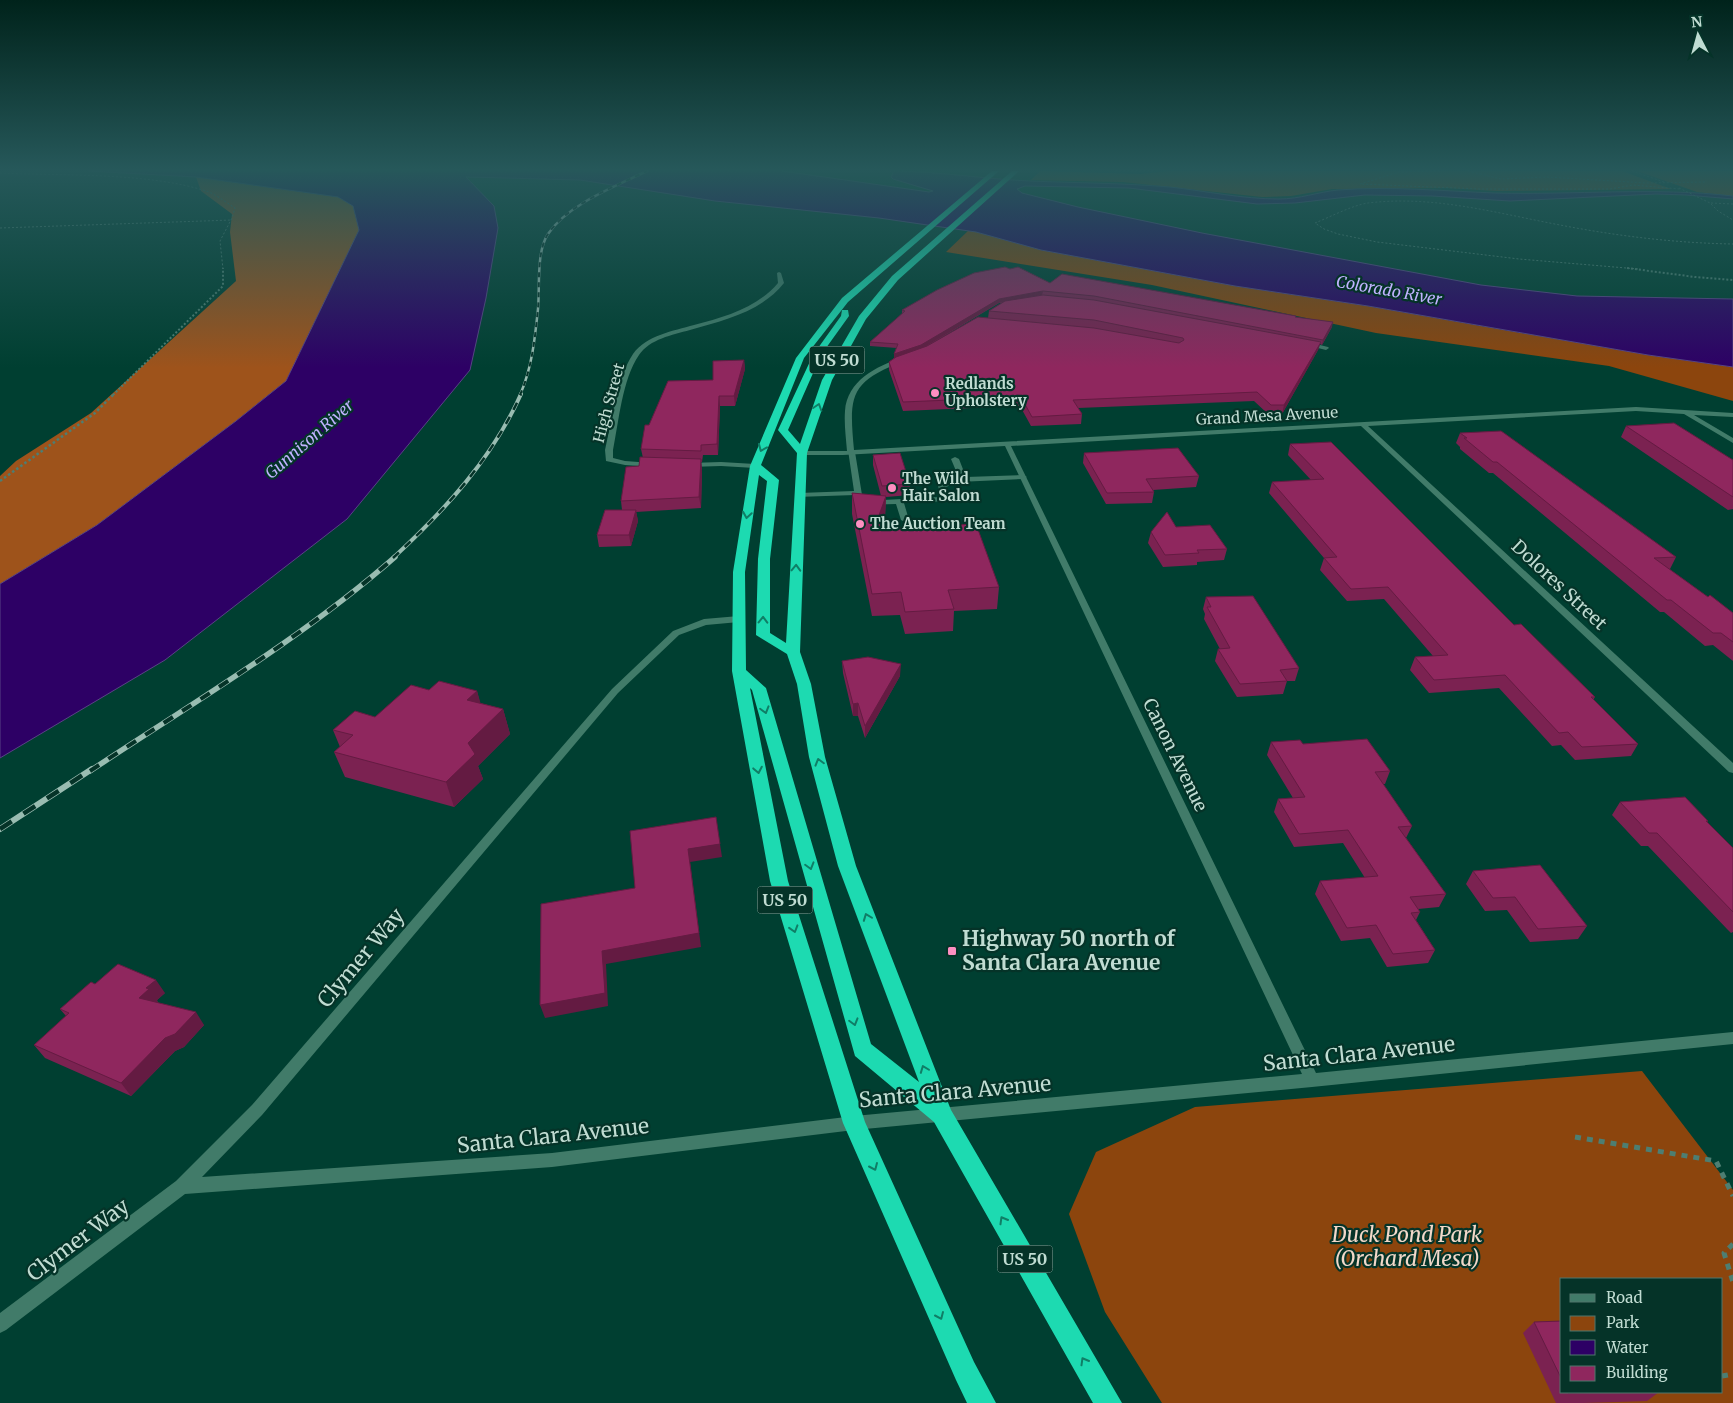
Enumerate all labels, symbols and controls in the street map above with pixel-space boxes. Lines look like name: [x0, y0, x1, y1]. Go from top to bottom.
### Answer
north arrow: [1673, 10, 1723, 60]
text: N: [1690, 13, 1703, 32]
water label: Colorado River: [1335, 271, 1444, 309]
road number: US 50: [810, 346, 864, 374]
street label: High Street: [589, 361, 628, 445]
place label: Redlands Upholstery: [945, 374, 1027, 410]
marker: Redlands Upholstery: [929, 387, 941, 399]
water label: Gunnison River: [261, 395, 358, 483]
street label: Grand Mesa Avenue: [1195, 402, 1339, 429]
one-way arrow: [812, 403, 822, 412]
one-way arrow: [758, 443, 769, 452]
place label: The Wild Hair Salon: [902, 469, 980, 505]
marker: The Wild Hair Salon: [886, 482, 898, 494]
one-way arrow: [743, 510, 753, 519]
place label: The Auction Team: [870, 514, 1006, 533]
marker: The Auction Team: [854, 518, 866, 530]
street label: Dolores Street: [1507, 535, 1612, 635]
one-way arrow: [791, 564, 802, 572]
one-way arrow: [758, 616, 768, 624]
street label: Canon Avenue: [1138, 694, 1213, 815]
one-way arrow: [759, 705, 770, 714]
one-way arrow: [815, 758, 825, 767]
one-way arrow: [752, 766, 763, 775]
one-way arrow: [804, 861, 814, 870]
road number: US 50: [758, 886, 812, 914]
street label: Clymer Way: [311, 902, 410, 1013]
one-way arrow: [863, 913, 873, 922]
one-way arrow: [788, 924, 798, 932]
place label: Highway 50 north of Santa Clara Avenue: [962, 925, 1177, 976]
marker: Highway 50 north of Santa Clara Avenue: [946, 945, 958, 957]
one-way arrow: [849, 1018, 859, 1026]
street label: Santa Clara Avenue: [1262, 1030, 1456, 1077]
one-way arrow: [920, 1065, 931, 1074]
street label: Santa Clara Avenue: [858, 1070, 1052, 1113]
street label: Santa Clara Avenue: [456, 1112, 650, 1159]
one-way arrow: [868, 1162, 879, 1171]
street label: Clymer Way: [21, 1192, 135, 1287]
one-way arrow: [999, 1216, 1009, 1225]
park label: Duck Pond Park (Orchard Mesa): [1331, 1221, 1483, 1272]
road number: US 50: [998, 1246, 1052, 1272]
legend: [1560, 1278, 1723, 1393]
text: Road: [1606, 1288, 1642, 1307]
one-way arrow: [934, 1311, 945, 1320]
text: Park: [1606, 1313, 1640, 1332]
text: Water: [1605, 1338, 1649, 1357]
one-way arrow: [1080, 1357, 1090, 1366]
text: Building: [1606, 1363, 1668, 1382]

